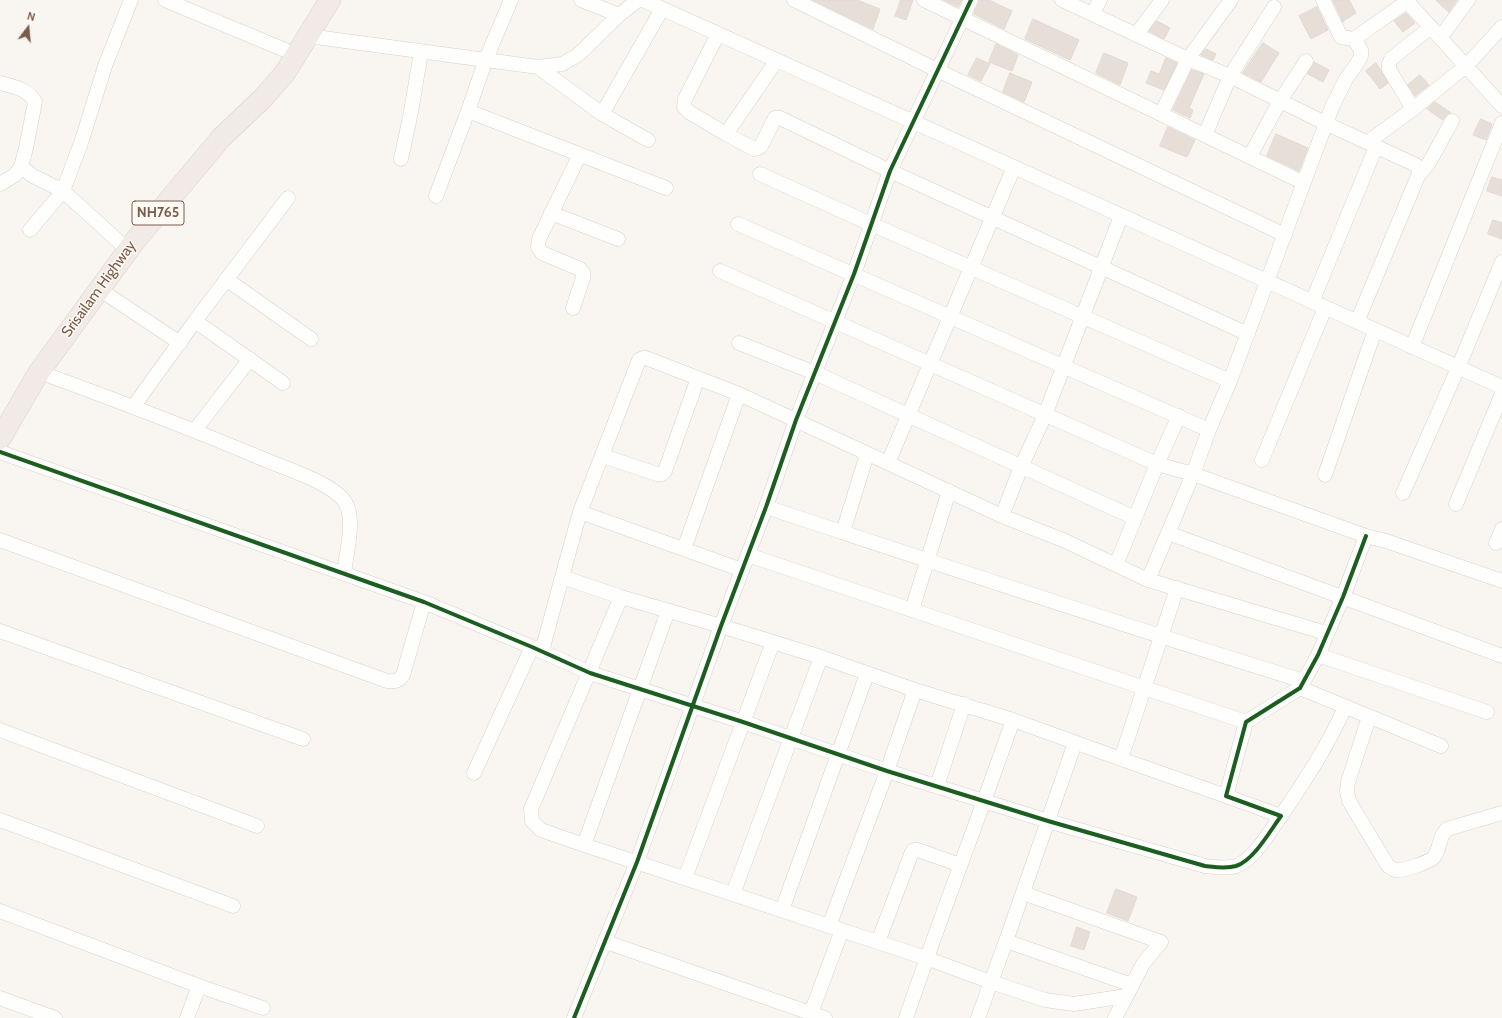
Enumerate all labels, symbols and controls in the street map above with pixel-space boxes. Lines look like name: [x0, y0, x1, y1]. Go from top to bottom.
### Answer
north arrow: [8, 8, 48, 48]
text: N: [26, 9, 37, 24]
road number: NH765: [132, 201, 184, 225]
street label: Srisailam Highway: [58, 237, 140, 341]

